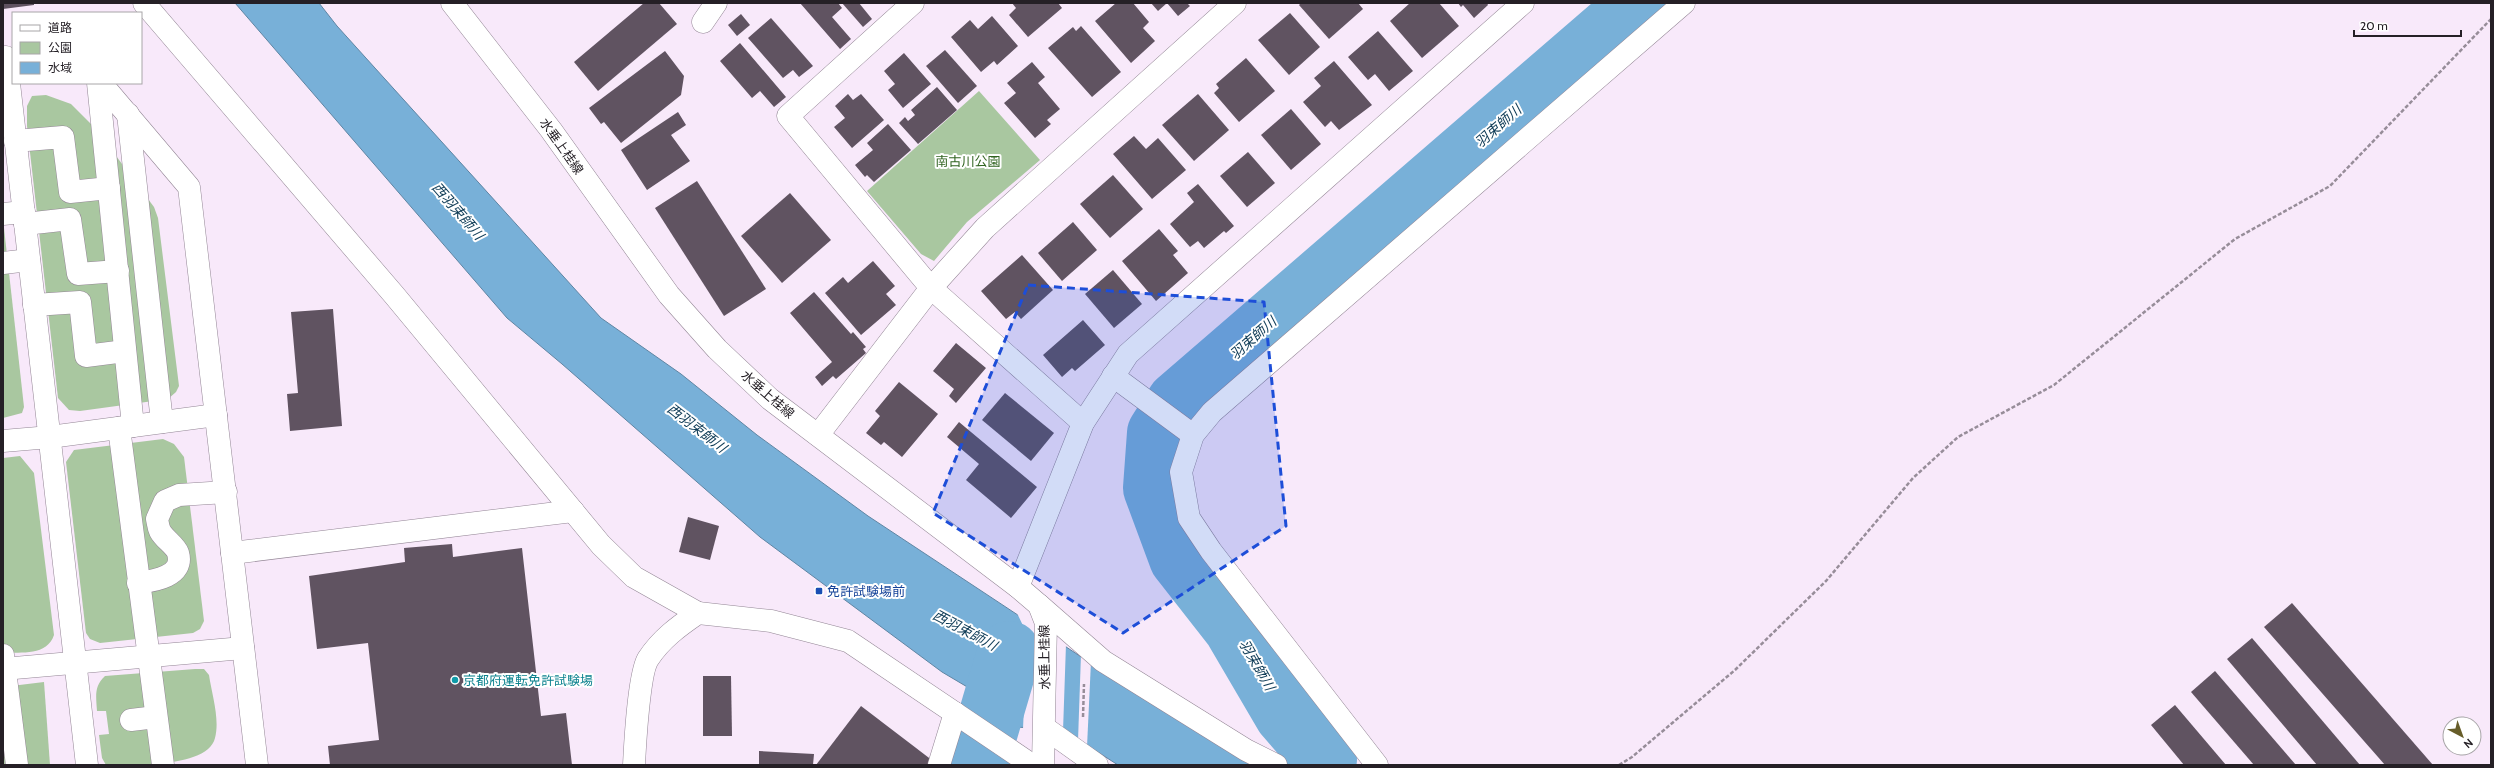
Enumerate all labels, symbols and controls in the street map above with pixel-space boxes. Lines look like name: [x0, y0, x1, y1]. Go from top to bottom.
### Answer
legend: [12, 12, 142, 84]
scale bar: [2354, 12, 2461, 38]
text: 20 m: [2360, 18, 2388, 33]
text: 道路: [48, 20, 72, 35]
text: 公園: [48, 40, 72, 55]
text: 水域: [48, 60, 72, 75]
water label: 羽束師川: [1471, 100, 1527, 151]
street label: 水垂上桂線: [537, 115, 587, 177]
park label: 南古川公園: [935, 153, 1001, 169]
water label: 西羽束師川: [428, 179, 489, 245]
water label: 羽束師川: [1226, 312, 1282, 363]
street label: 水垂上桂線: [738, 367, 798, 421]
water label: 西羽束師川: [664, 399, 732, 458]
place label: 免許試験場前: [827, 583, 905, 599]
marker: 免許試験場前: [814, 586, 824, 596]
water label: 西羽束師川: [930, 606, 1002, 655]
street label: 水垂上桂線: [1035, 624, 1053, 690]
water label: 羽束師川: [1235, 636, 1280, 695]
place label: 京都府運転免許試験場: [463, 672, 593, 688]
marker: 京都府運転免許試験場: [450, 675, 460, 685]
north arrow: [2442, 716, 2482, 756]
text: N: [2461, 736, 2476, 751]

